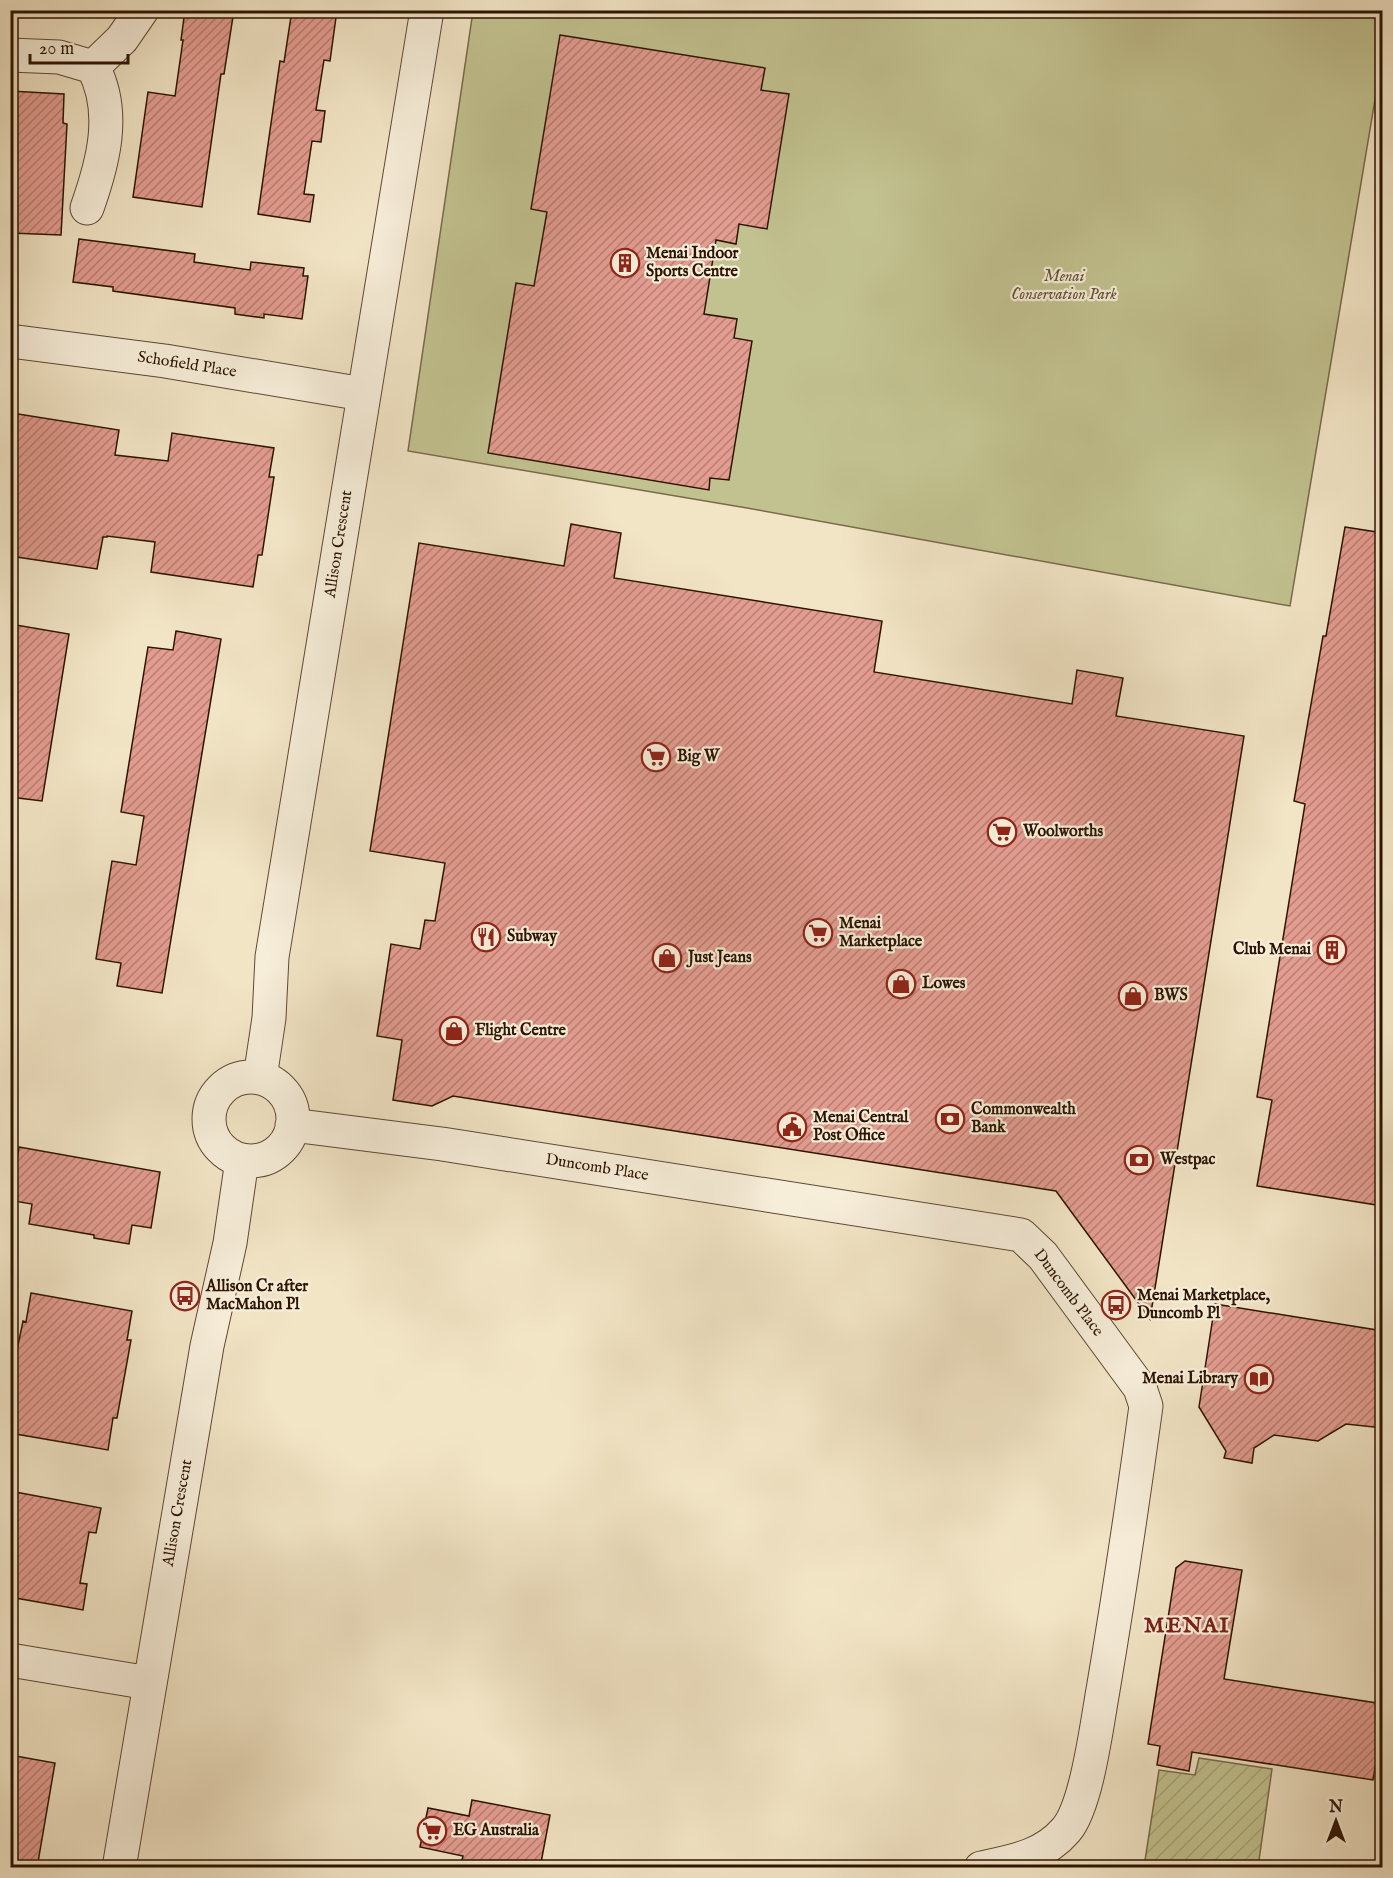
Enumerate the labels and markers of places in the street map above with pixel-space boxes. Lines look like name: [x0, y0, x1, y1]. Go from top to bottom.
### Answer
place label: Menai Indoor Sports Centre: [646, 244, 739, 282]
building icon: Menai Indoor Sports Centre: [609, 247, 641, 279]
supermarket icon: Big W: [640, 741, 672, 773]
place label: Big W: [677, 747, 721, 767]
supermarket icon: Woolworths: [986, 816, 1018, 848]
place label: Woolworths: [1022, 822, 1104, 842]
place label: Menai Marketplace: [839, 914, 923, 952]
supermarket icon: Menai Marketplace: [802, 917, 834, 949]
restaurant icon: Subway: [470, 921, 502, 953]
place label: Subway: [507, 927, 558, 947]
building icon: Club Menai: [1316, 934, 1348, 966]
place label: Club Menai: [1233, 940, 1312, 960]
shop icon: Just Jeans: [651, 942, 683, 974]
place label: Just Jeans: [686, 948, 752, 968]
shop icon: Lowes: [885, 968, 917, 1000]
place label: Lowes: [922, 974, 966, 994]
shop icon: BWS: [1117, 980, 1149, 1012]
place label: BWS: [1154, 986, 1188, 1006]
shop icon: Flight Centre: [438, 1015, 470, 1047]
place label: Flight Centre: [475, 1021, 567, 1041]
place label: Commonwealth Bank: [971, 1100, 1076, 1138]
bank icon: Commonwealth Bank: [934, 1103, 966, 1135]
place label: Menai Central Post Office: [813, 1108, 909, 1146]
public building icon: Menai Central Post Office: [776, 1111, 808, 1143]
bank icon: Westpac: [1123, 1144, 1155, 1176]
place label: Westpac: [1159, 1150, 1216, 1170]
place label: Allison Cr after MacMahon Pl: [205, 1277, 308, 1315]
bus stop icon: Allison Cr after MacMahon Pl: [169, 1280, 201, 1312]
place label: Menai Marketplace, Duncomb Pl: [1137, 1286, 1271, 1324]
bus stop icon: Menai Marketplace, Duncomb Pl: [1100, 1289, 1132, 1321]
library icon: Menai Library: [1243, 1363, 1275, 1395]
place label: Menai Library: [1142, 1369, 1239, 1389]
supermarket icon: EG Australia: [416, 1815, 448, 1847]
place label: EG Australia: [453, 1821, 540, 1841]

